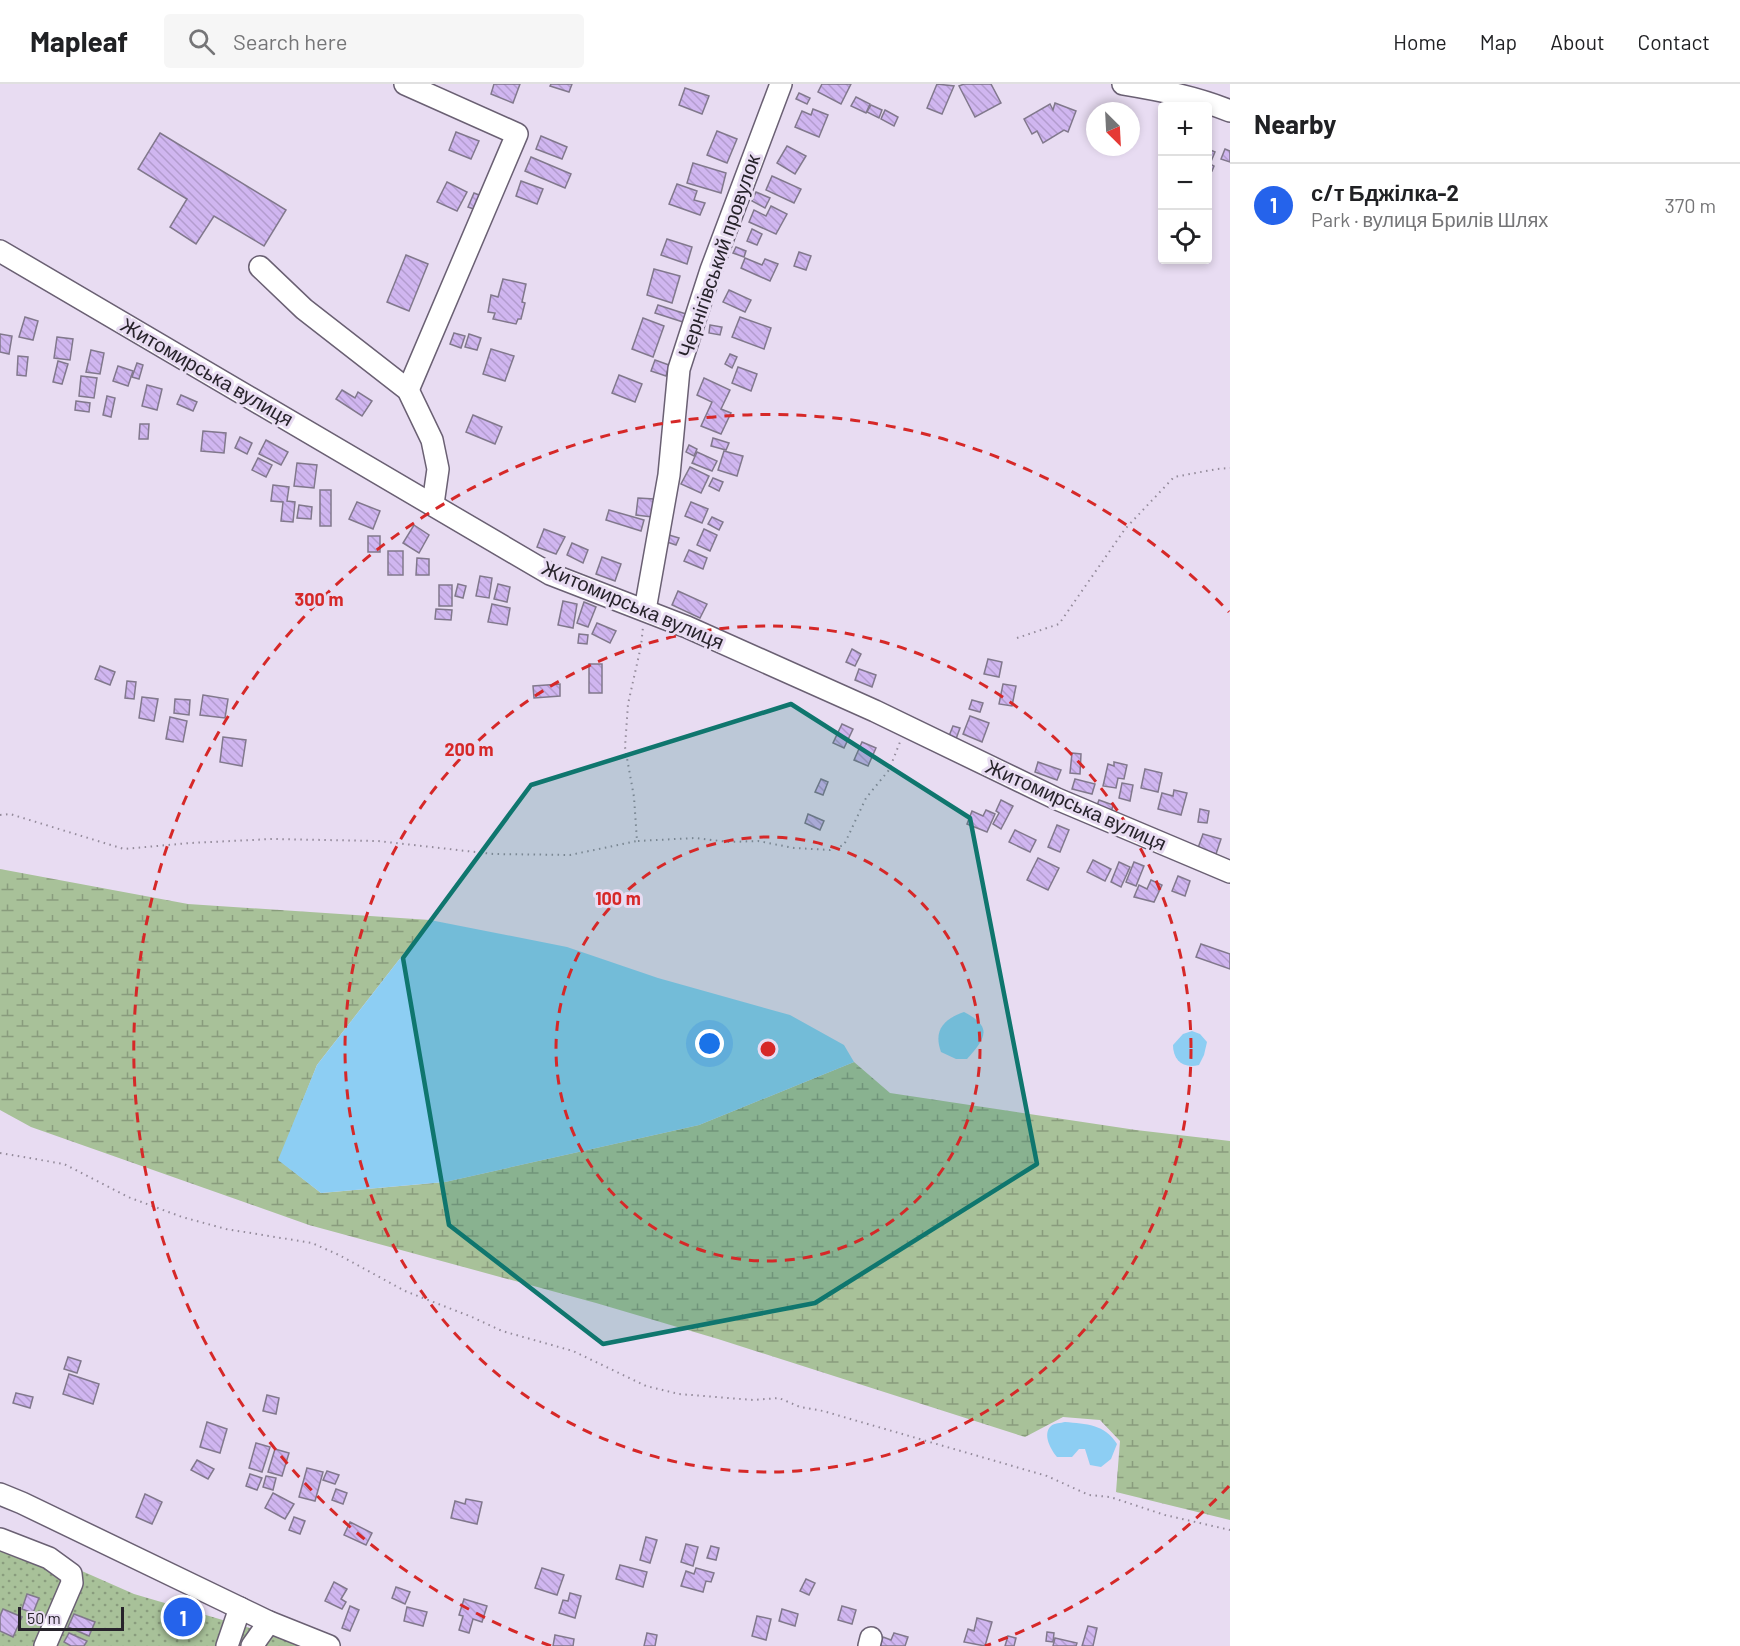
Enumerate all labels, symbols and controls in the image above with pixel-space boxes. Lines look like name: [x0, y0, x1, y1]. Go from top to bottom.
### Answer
search box: [164, 14, 584, 68]
text: Mapleaf: [30, 24, 128, 58]
icon: search: [185, 25, 218, 58]
text: Search here: [233, 28, 347, 54]
text: Home: [1393, 29, 1447, 54]
text: Map: [1480, 29, 1517, 54]
text: About: [1550, 29, 1605, 54]
text: Contact: [1638, 29, 1710, 54]
north arrow: [1086, 102, 1140, 156]
map controls: [1158, 102, 1212, 264]
button: +: [1158, 102, 1212, 156]
text: Nearby: [1254, 108, 1336, 139]
street label: Чернігівський провулок: [672, 151, 764, 360]
button: −: [1158, 156, 1212, 210]
text: с/т Бджілка-2: [1311, 179, 1459, 205]
text: 1: [1270, 193, 1277, 217]
text: 370 m: [1664, 193, 1716, 217]
text: Park · вулиця Брилів Шлях: [1311, 207, 1548, 231]
button: locate: [1158, 210, 1212, 264]
street label: Житомирська вулиця: [117, 312, 298, 430]
street label: Житомирська вулиця: [539, 555, 728, 653]
text: 300 m: [295, 588, 343, 610]
text: 200 m: [444, 738, 494, 760]
street label: Житомирська вулиця: [982, 753, 1171, 855]
text: 100 m: [595, 887, 641, 909]
your location: [695, 1029, 724, 1058]
centre of rings: [758, 1039, 778, 1059]
pin: 1: [164, 1594, 202, 1640]
scale bar: [18, 1604, 124, 1632]
text: 50 m: [27, 1608, 61, 1627]

